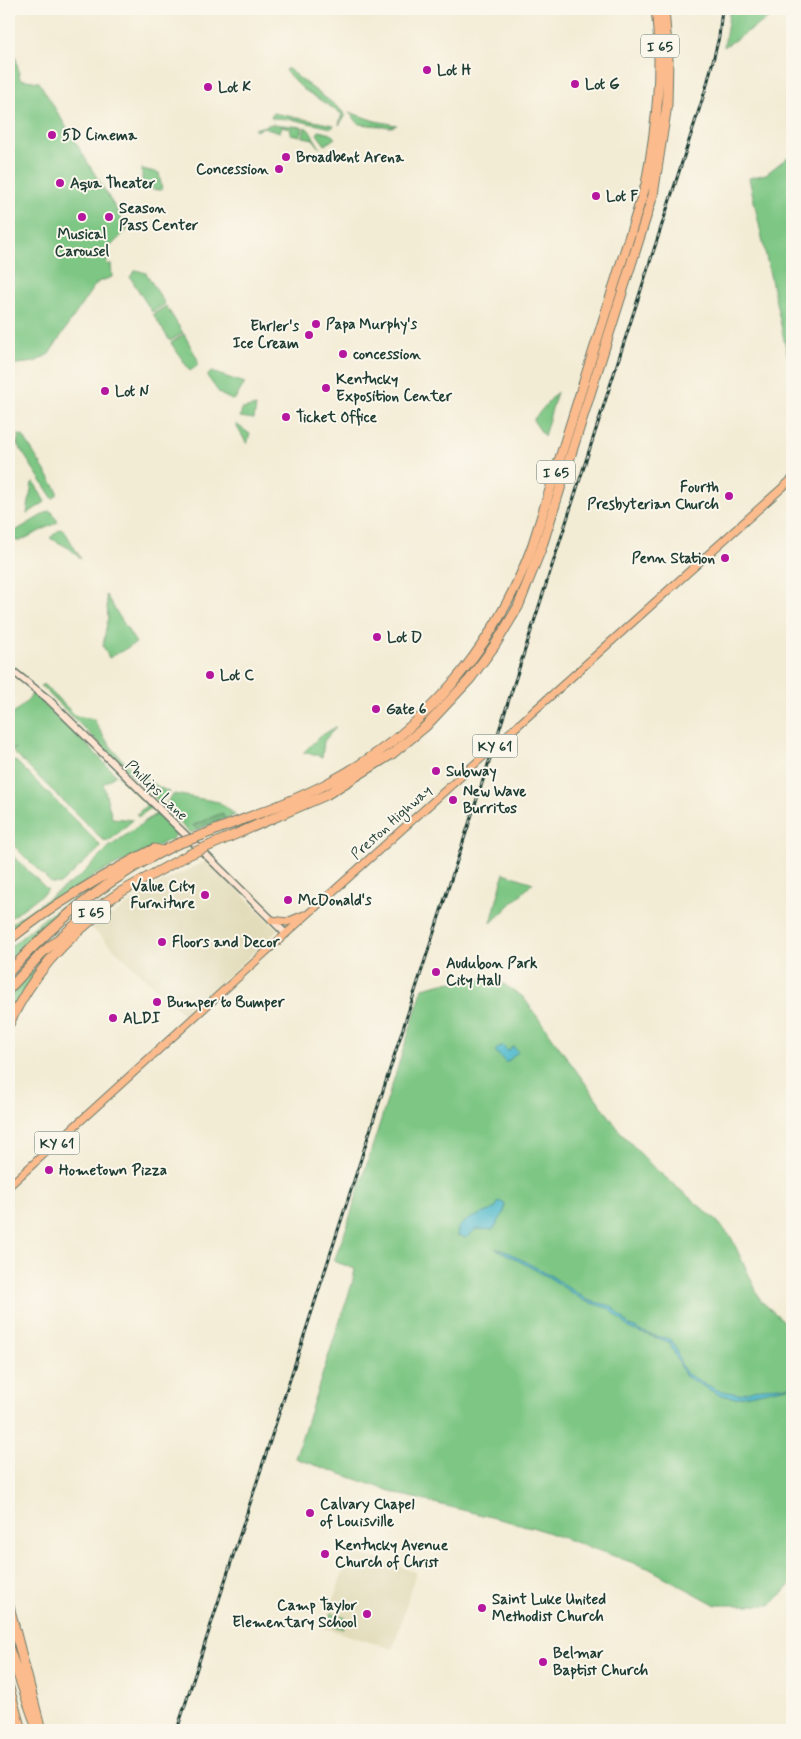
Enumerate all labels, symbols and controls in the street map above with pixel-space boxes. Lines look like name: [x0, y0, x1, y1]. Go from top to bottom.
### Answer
road number: I 65: [641, 34, 679, 58]
place label: Lot H: [437, 61, 471, 81]
marker: Lot H: [421, 64, 433, 76]
place label: Lot G: [585, 75, 620, 95]
place label: Lot K: [218, 78, 251, 98]
marker: Lot G: [569, 78, 581, 90]
marker: Lot K: [202, 81, 214, 93]
place label: 5D Cinema: [62, 126, 138, 146]
marker: 5D Cinema: [46, 129, 58, 141]
place label: Broadbent Arena: [296, 148, 405, 168]
marker: Broadbent Arena: [280, 151, 292, 163]
place label: Concession: [196, 160, 269, 180]
marker: Concession: [273, 163, 285, 175]
place label: Aqua Theater: [70, 174, 156, 194]
marker: Aqua Theater: [54, 177, 66, 189]
place label: Lot F: [606, 187, 639, 207]
marker: Lot F: [590, 190, 602, 202]
place label: Season Pass Center: [119, 199, 199, 236]
marker: Musical Carousel: [76, 211, 88, 223]
marker: Season Pass Center: [103, 211, 115, 223]
place label: Musical Carousel: [55, 225, 110, 262]
place label: Papa Murphy's: [326, 315, 418, 335]
place label: Ehrler's Ice Cream: [233, 317, 299, 354]
marker: Papa Murphy's: [310, 318, 322, 330]
marker: Ehrler's Ice Cream: [303, 329, 315, 341]
place label: concession: [353, 345, 421, 365]
marker: concession: [337, 348, 349, 360]
place label: Kentucky Exposition Center: [336, 370, 453, 407]
place label: Lot N: [115, 382, 149, 402]
marker: Kentucky Exposition Center: [320, 382, 332, 394]
marker: Lot N: [99, 385, 111, 397]
place label: Ticket Office: [296, 407, 378, 428]
marker: Ticket Office: [280, 411, 292, 423]
road number: I 65: [537, 461, 575, 484]
place label: Fourth Presbyterian Church: [587, 478, 719, 515]
marker: Fourth Presbyterian Church: [723, 490, 735, 502]
place label: Penn Station: [632, 549, 715, 569]
marker: Penn Station: [719, 552, 731, 564]
place label: Lot D: [387, 628, 422, 648]
marker: Lot D: [371, 631, 383, 643]
place label: Lot C: [220, 666, 254, 686]
marker: Lot C: [204, 669, 216, 681]
place label: Gate 6: [386, 700, 427, 720]
marker: Gate 6: [370, 703, 382, 715]
road number: KY 61: [472, 734, 518, 758]
street label: Phillips Lane: [121, 756, 192, 826]
place label: Subway: [446, 762, 497, 782]
marker: Subway: [430, 765, 442, 777]
street label: Preston Highway: [347, 781, 437, 865]
place label: New Wave Burritos: [463, 782, 526, 819]
marker: New Wave Burritos: [447, 794, 459, 806]
place label: Value City Furniture: [131, 877, 196, 914]
marker: Value City Furniture: [199, 889, 211, 901]
place label: McDonald's: [298, 891, 372, 911]
marker: McDonald's: [282, 894, 294, 906]
road number: I 65: [72, 900, 110, 924]
place label: Floors and Decor: [172, 933, 281, 953]
marker: Floors and Decor: [156, 936, 168, 948]
place label: Audubon Park City Hall: [446, 954, 538, 991]
marker: Audubon Park City Hall: [430, 966, 442, 978]
place label: Bumper to Bumper: [167, 993, 285, 1013]
marker: Bumper to Bumper: [151, 996, 163, 1008]
place label: ALDI: [123, 1009, 161, 1029]
marker: ALDI: [107, 1012, 119, 1024]
road number: KY 61: [34, 1132, 80, 1154]
place label: Hometown Pizza: [59, 1161, 167, 1181]
marker: Hometown Pizza: [43, 1164, 55, 1176]
place label: Calvary Chapel of Louisville: [320, 1495, 414, 1532]
marker: Calvary Chapel of Louisville: [304, 1507, 316, 1519]
place label: Kentucky Avenue Church of Christ: [335, 1536, 449, 1573]
marker: Kentucky Avenue Church of Christ: [319, 1548, 331, 1560]
place label: Saint Luke United Methodist Church: [492, 1590, 606, 1627]
place label: Camp Taylor Elementary School: [232, 1596, 358, 1633]
marker: Saint Luke United Methodist Church: [476, 1602, 488, 1614]
marker: Camp Taylor Elementary School: [361, 1608, 373, 1620]
place label: Belmar Baptist Church: [553, 1644, 649, 1681]
marker: Belmar Baptist Church: [537, 1656, 549, 1668]

